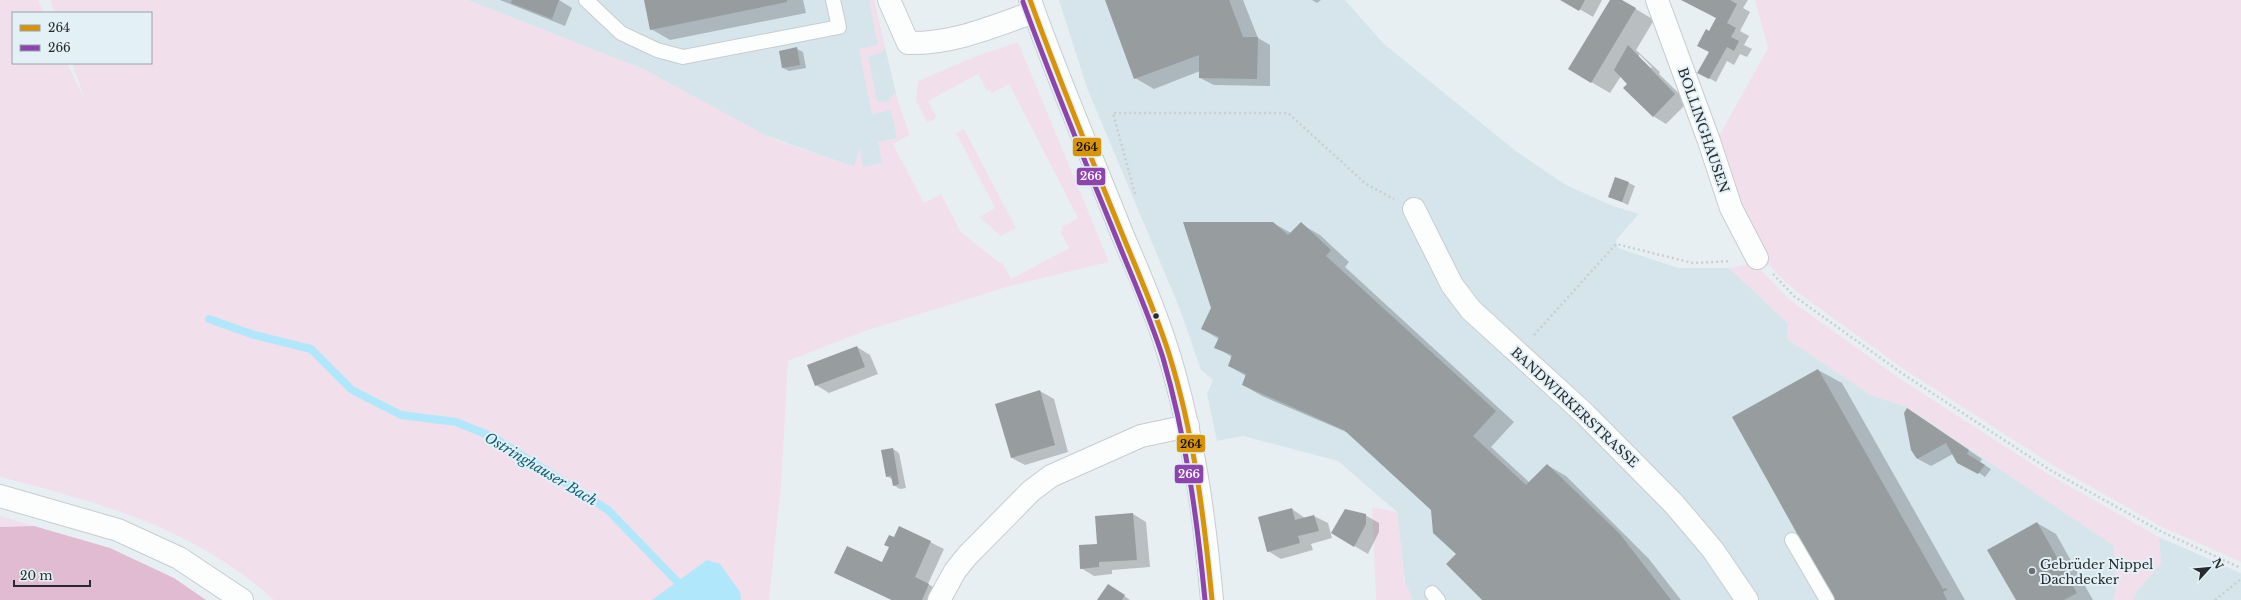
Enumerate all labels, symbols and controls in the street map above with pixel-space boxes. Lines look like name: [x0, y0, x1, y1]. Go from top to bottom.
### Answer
legend: [12, 12, 152, 64]
text: 264: [48, 20, 70, 35]
text: 266: [48, 40, 71, 55]
street label: BOLLINGHAUSEN: [1674, 65, 1733, 195]
line badge: 264: [1072, 137, 1102, 157]
text: 264: [1076, 140, 1098, 154]
line badge: 266: [1076, 167, 1106, 186]
text: 266: [1080, 169, 1102, 183]
unlabelled marker: [1151, 311, 1161, 321]
street label: BANDWIRKERSTRASSE: [1507, 344, 1642, 471]
water label: Ostringhauser Bach: [482, 428, 600, 510]
line badge: 264: [1176, 434, 1206, 453]
text: 264: [1180, 437, 1202, 451]
line badge: 266: [1174, 464, 1204, 484]
text: 266: [1178, 467, 1200, 481]
north arrow: [2189, 548, 2229, 588]
place label: Gebrüder Nippel Dachdecker: [2040, 556, 2153, 588]
text: N: [2209, 556, 2227, 572]
scale bar: [14, 562, 90, 588]
marker: Gebrüder Nippel Dachdecker: [2027, 566, 2037, 576]
text: 20 m: [20, 568, 52, 583]

